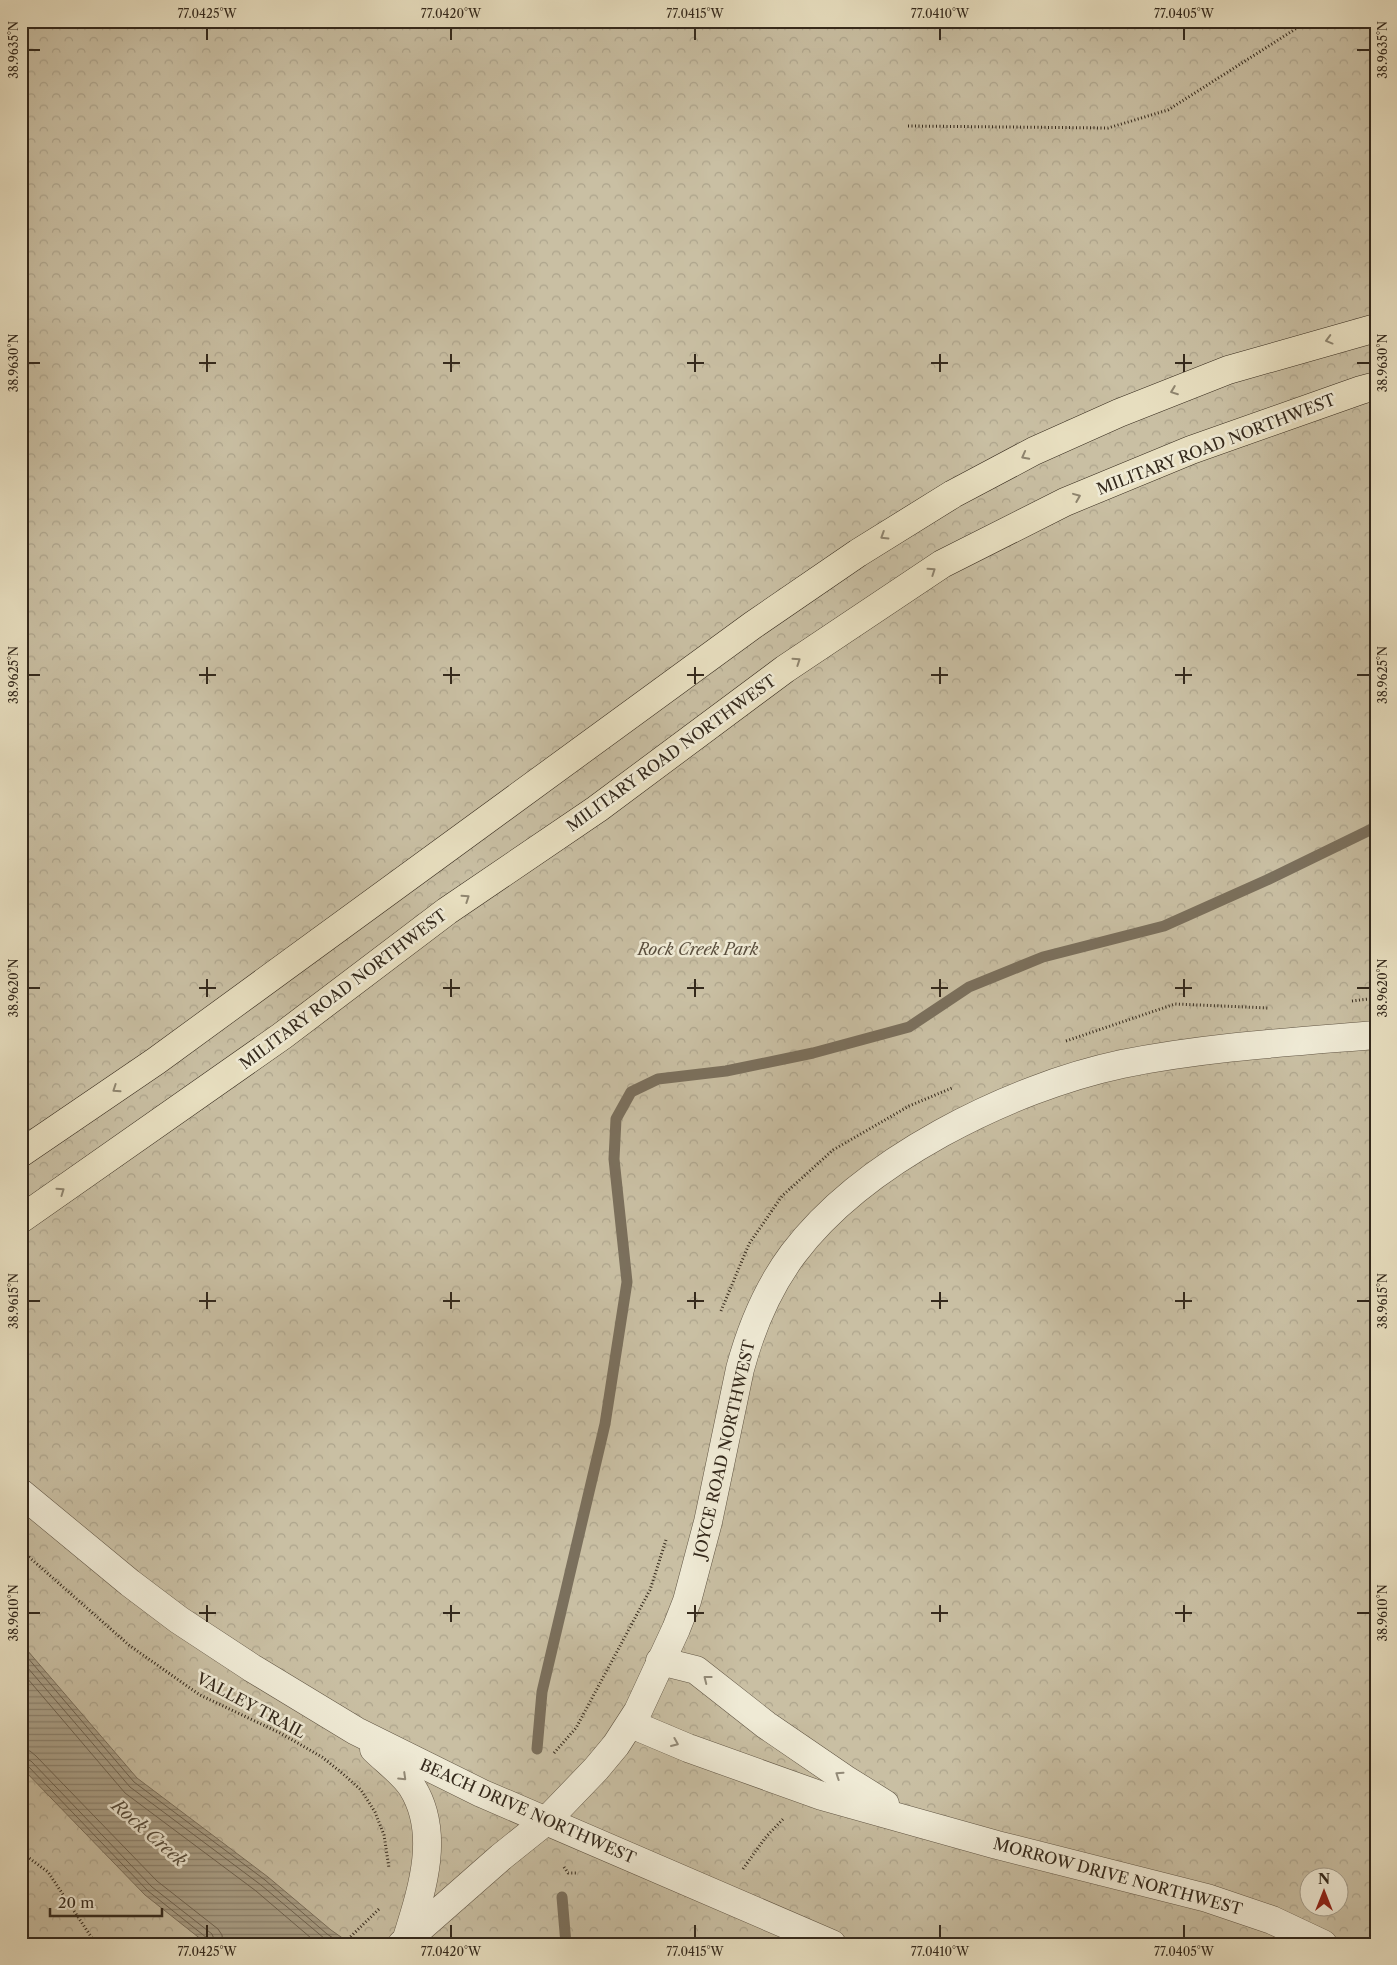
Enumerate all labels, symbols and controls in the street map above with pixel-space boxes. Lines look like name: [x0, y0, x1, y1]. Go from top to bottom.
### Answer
text: 77.0425°W: [177, 6, 237, 21]
text: 77.0420°W: [421, 6, 482, 21]
text: 77.0415°W: [666, 6, 725, 21]
text: 77.0410°W: [911, 6, 970, 21]
text: 77.0405°W: [1154, 6, 1215, 21]
text: 38.9635°N: [6, 21, 21, 79]
text: 38.9635°N: [1375, 21, 1390, 79]
text: 38.9630°N: [6, 334, 21, 392]
one-way arrow: [1324, 334, 1333, 345]
text: 38.9630°N: [1375, 334, 1390, 392]
one-way arrow: [1171, 385, 1179, 395]
street label: MILITARY ROAD NORTHWEST: [1094, 389, 1338, 499]
one-way arrow: [1022, 450, 1031, 460]
one-way arrow: [1072, 493, 1081, 503]
one-way arrow: [881, 530, 890, 540]
one-way arrow: [927, 568, 936, 577]
text: 38.9625°N: [6, 646, 21, 704]
text: 38.9625°N: [1375, 646, 1390, 704]
one-way arrow: [791, 658, 801, 667]
street label: MILITARY ROAD NORTHWEST: [562, 670, 780, 836]
one-way arrow: [461, 895, 470, 905]
street label: MILITARY ROAD NORTHWEST: [235, 905, 451, 1073]
park label: Rock Creek Park: [636, 939, 759, 959]
text: 38.9620°N: [6, 958, 21, 1018]
text: 38.9620°N: [1375, 958, 1390, 1018]
one-way arrow: [112, 1083, 121, 1092]
one-way arrow: [55, 1188, 65, 1197]
text: 38.9615°N: [6, 1273, 21, 1329]
text: 38.9615°N: [1375, 1273, 1390, 1329]
street label: JOYCE ROAD NORTHWEST: [688, 1338, 759, 1563]
text: 38.9610°N: [6, 1584, 21, 1642]
text: 38.9610°N: [1375, 1584, 1390, 1642]
street label: VALLEY TRAIL: [192, 1667, 309, 1742]
one-way arrow: [704, 1677, 713, 1685]
one-way arrow: [670, 1737, 679, 1747]
street label: BEACH DRIVE NORTHWEST: [417, 1754, 639, 1868]
one-way arrow: [397, 1771, 406, 1780]
one-way arrow: [835, 1772, 844, 1781]
water label: Rock Creek: [106, 1793, 191, 1872]
street label: MORROW DRIVE NORTHWEST: [991, 1833, 1245, 1919]
north arrow: [1300, 1868, 1350, 1918]
text: N: [1318, 1870, 1330, 1888]
scale bar: [50, 1885, 162, 1917]
text: 20 m: [58, 1893, 94, 1912]
text: 77.0425°W: [177, 1944, 237, 1959]
text: 77.0420°W: [421, 1944, 482, 1959]
text: 77.0415°W: [666, 1944, 725, 1959]
text: 77.0410°W: [911, 1944, 970, 1959]
text: 77.0405°W: [1154, 1944, 1215, 1959]

